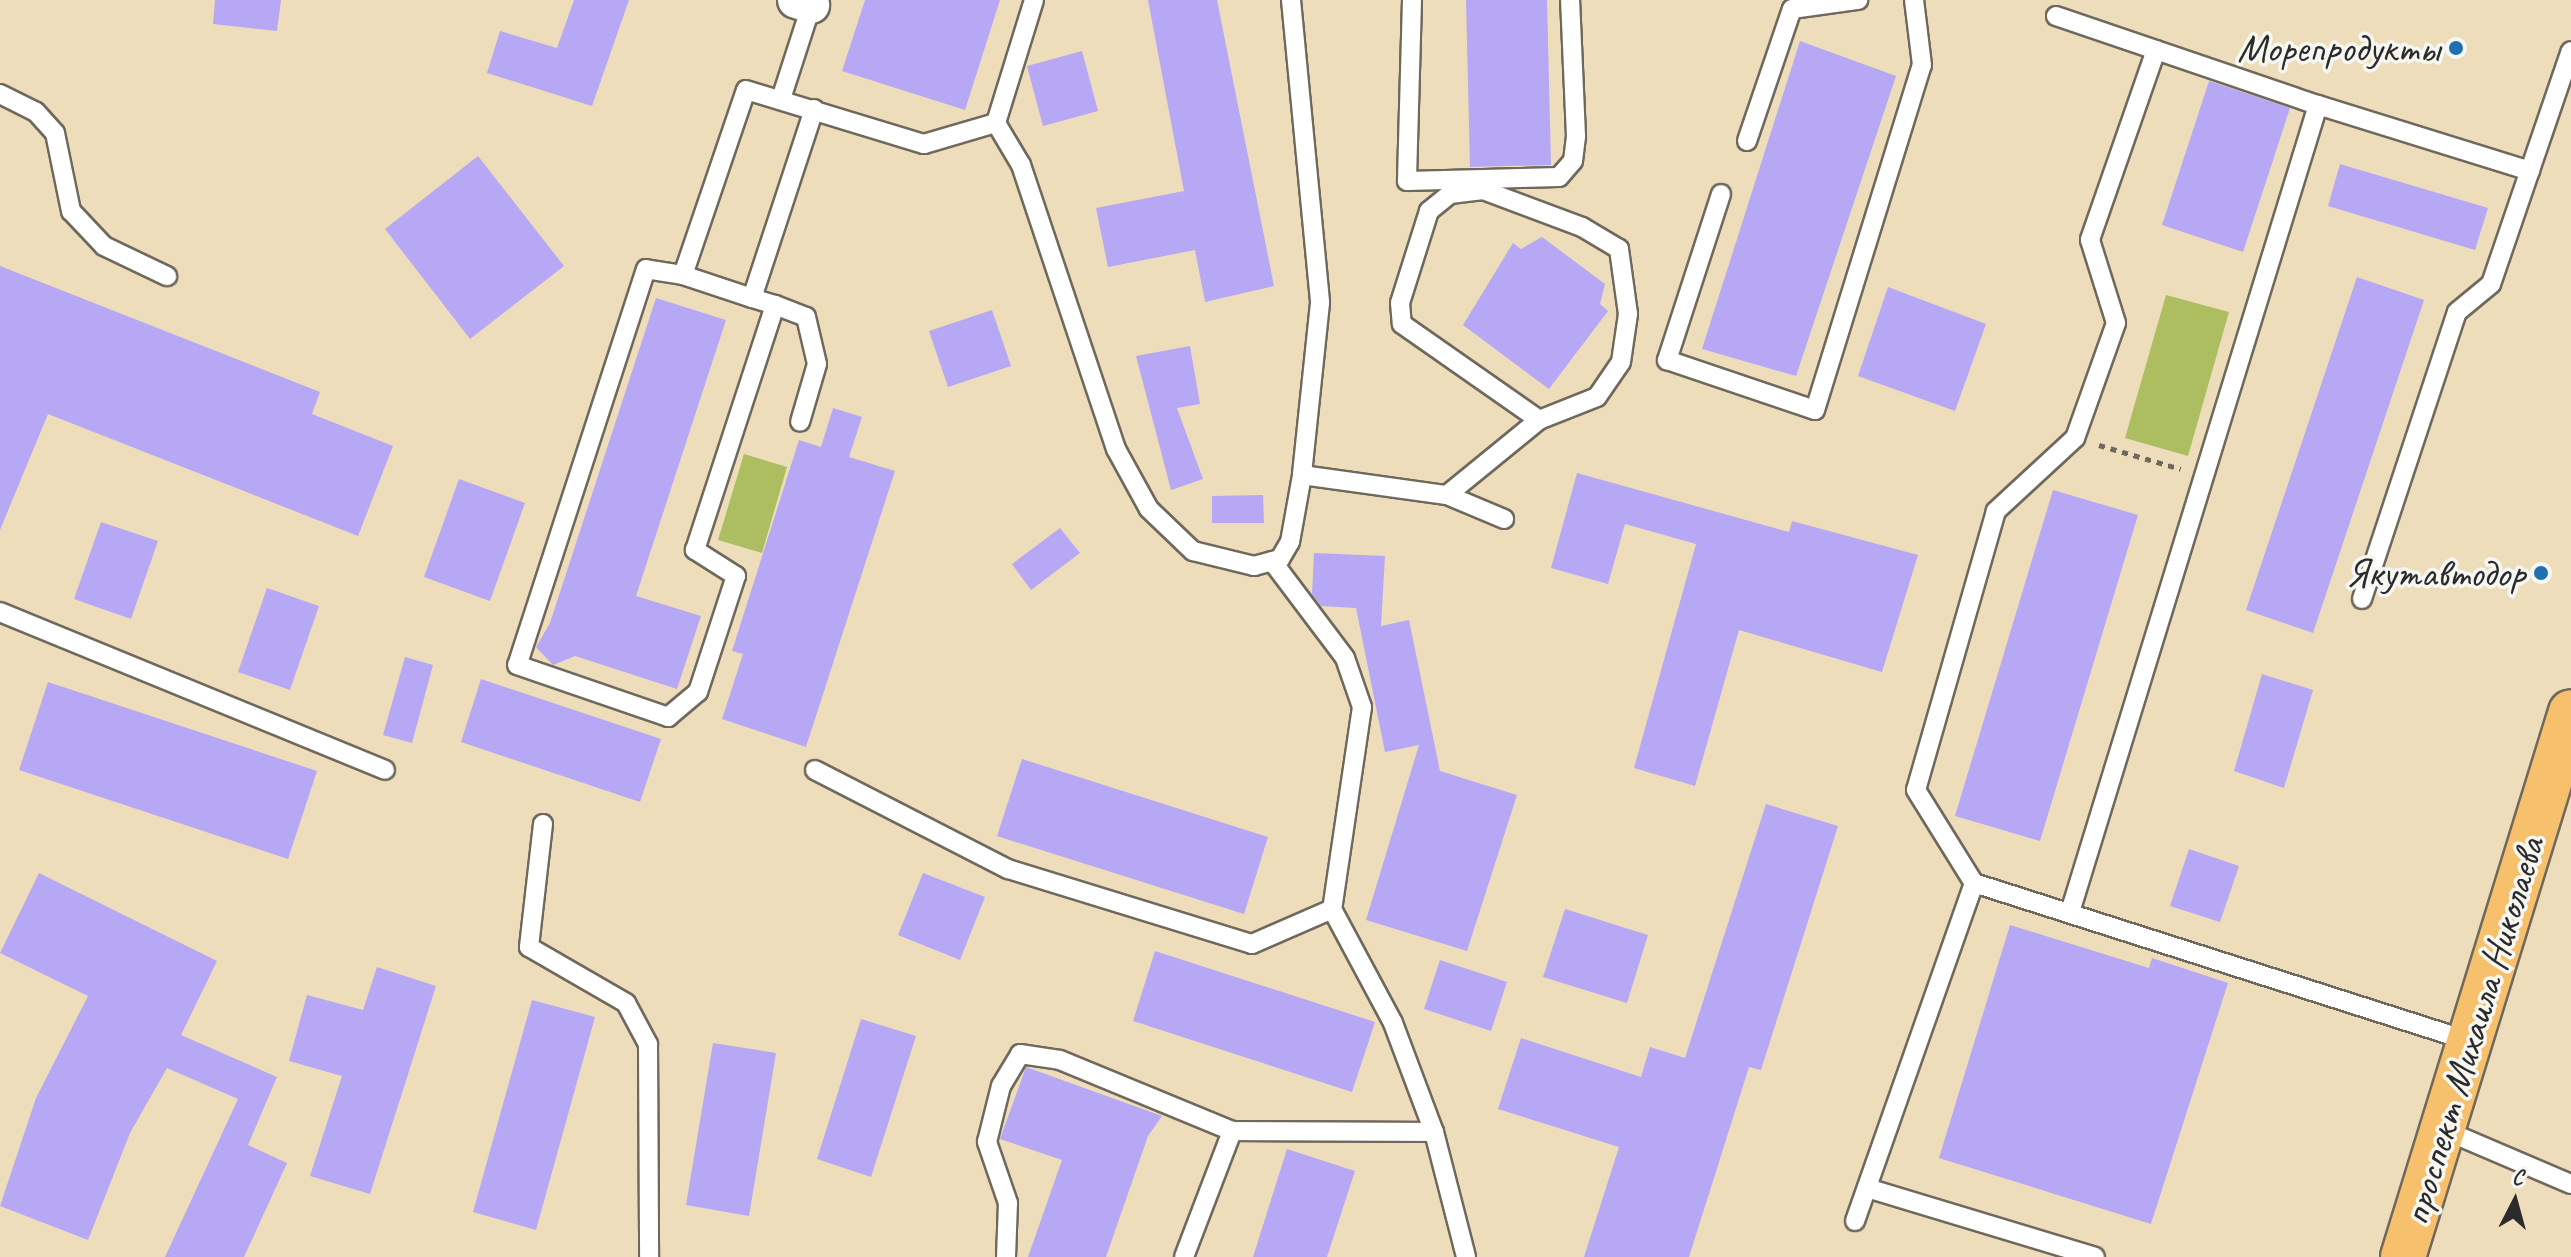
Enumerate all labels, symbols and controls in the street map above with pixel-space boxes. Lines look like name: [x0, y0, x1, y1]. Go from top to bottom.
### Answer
place label: Морепродукты: [2237, 24, 2440, 72]
marker: Морепродукты: [2447, 39, 2465, 57]
place label: Якутавтодор: [2346, 549, 2525, 597]
marker: Якутавтодор: [2532, 564, 2550, 582]
street label: проспект Михаила Николаева: [2392, 834, 2554, 1228]
north arrow: [2475, 1161, 2555, 1241]
text: С: [2511, 1163, 2524, 1192]

